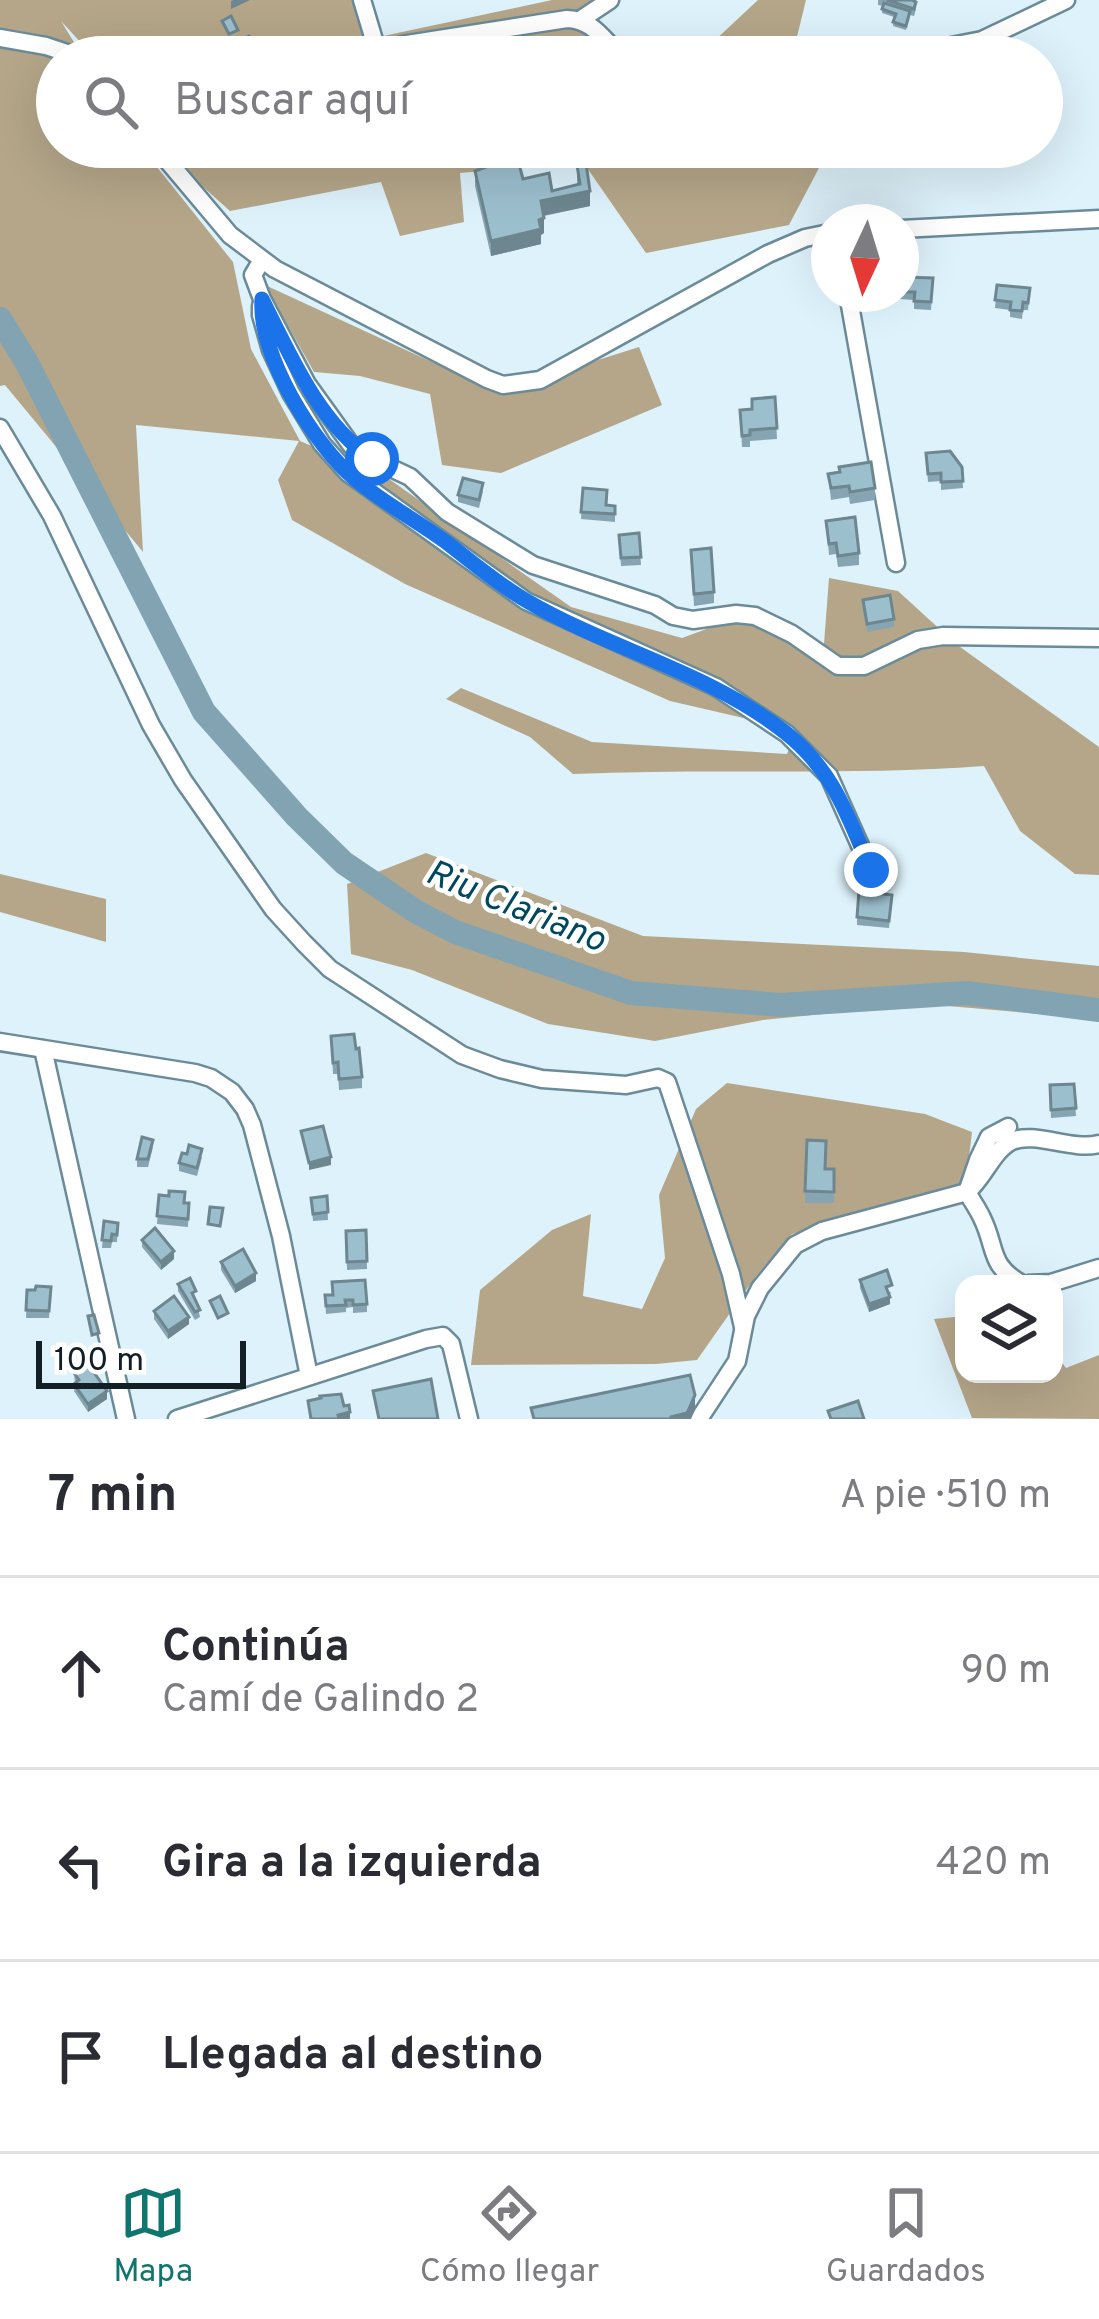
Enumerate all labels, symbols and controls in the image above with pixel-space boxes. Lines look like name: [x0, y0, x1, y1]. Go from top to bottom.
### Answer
search box: [36, 36, 1063, 168]
icon: search: [78, 69, 144, 135]
text: Buscar aquí: [174, 74, 410, 131]
north arrow: [811, 204, 919, 312]
route start: [345, 432, 399, 486]
route end: [844, 843, 898, 897]
water label: Riu Clariano: [419, 851, 612, 965]
map controls: [955, 1275, 1063, 1383]
button: layers: [955, 1275, 1063, 1383]
scale bar: [36, 1335, 246, 1388]
text: 100 m: [54, 1341, 144, 1383]
text: 7 min: [48, 1465, 178, 1530]
text: A pie · 510 m: [840, 1473, 1051, 1522]
text: Continúa: [162, 1620, 349, 1677]
icon: ahead: [48, 1640, 114, 1706]
text: 90 m: [961, 1648, 1051, 1697]
text: Camí de Galindo 2: [162, 1677, 479, 1726]
icon: left: [48, 1832, 114, 1898]
text: Gira a la izquierda: [162, 1836, 542, 1893]
text: 420 m: [936, 1840, 1051, 1889]
icon: arrive: [48, 2024, 114, 2090]
text: Llegada al destino: [162, 2028, 543, 2085]
tab: Mapa: [113, 2180, 193, 2294]
tab: Cómo llegar: [420, 2180, 599, 2294]
tab: Guardados: [826, 2180, 986, 2294]

